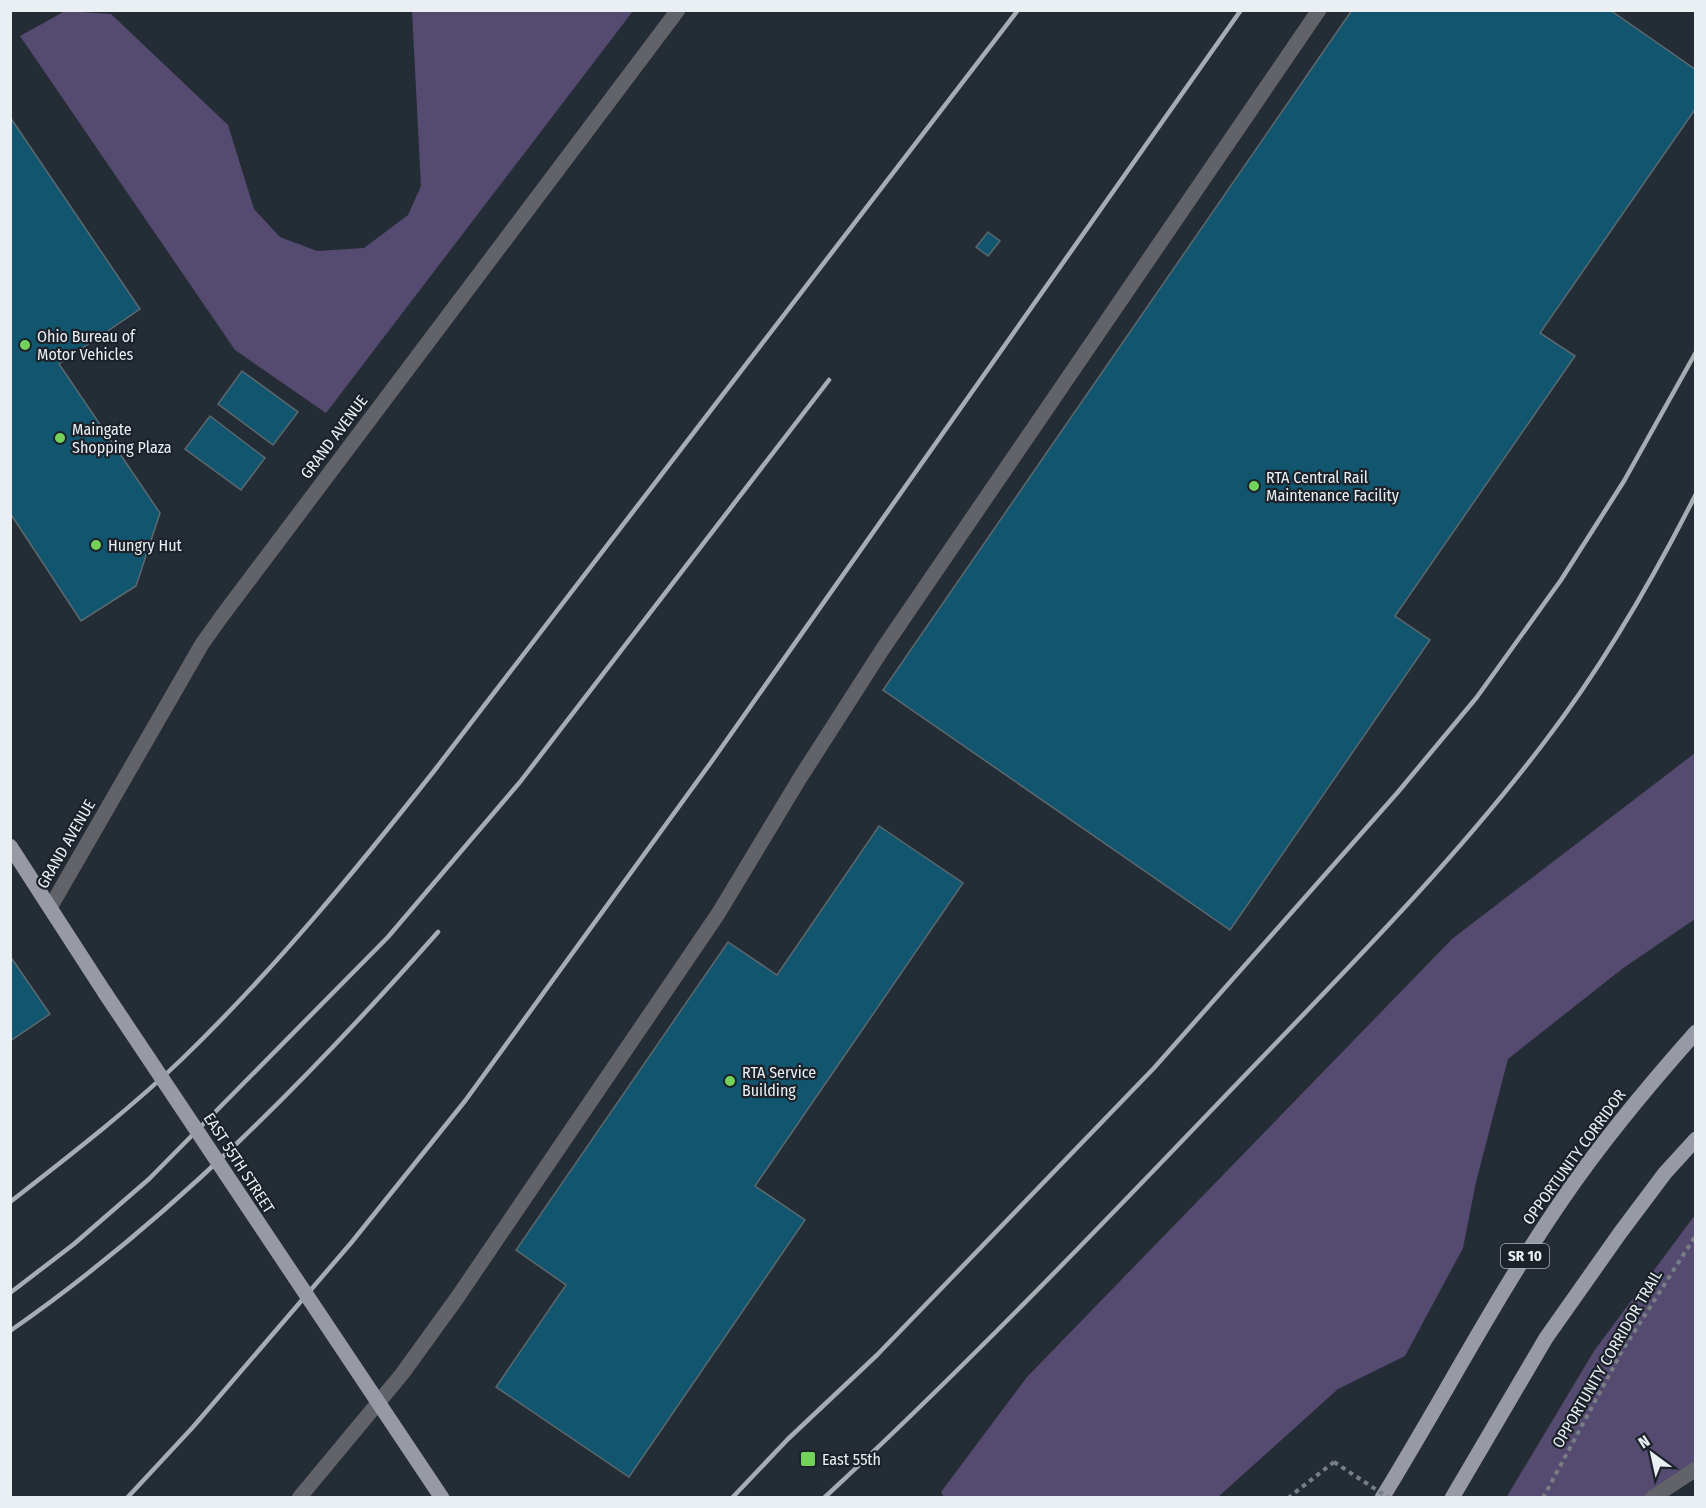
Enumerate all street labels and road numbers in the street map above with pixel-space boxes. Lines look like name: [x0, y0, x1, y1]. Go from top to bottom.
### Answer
street label: GRAND AVENUE: [296, 392, 372, 482]
street label: GRAND AVENUE: [33, 796, 99, 892]
street label: OPPORTUNITY CORRIDOR: [1519, 1085, 1630, 1228]
street label: EAST 55TH STREET: [200, 1109, 279, 1217]
road number: SR 10: [1501, 1244, 1549, 1268]
street label: OPPORTUNITY CORRIDOR TRAIL: [1548, 1267, 1666, 1451]

